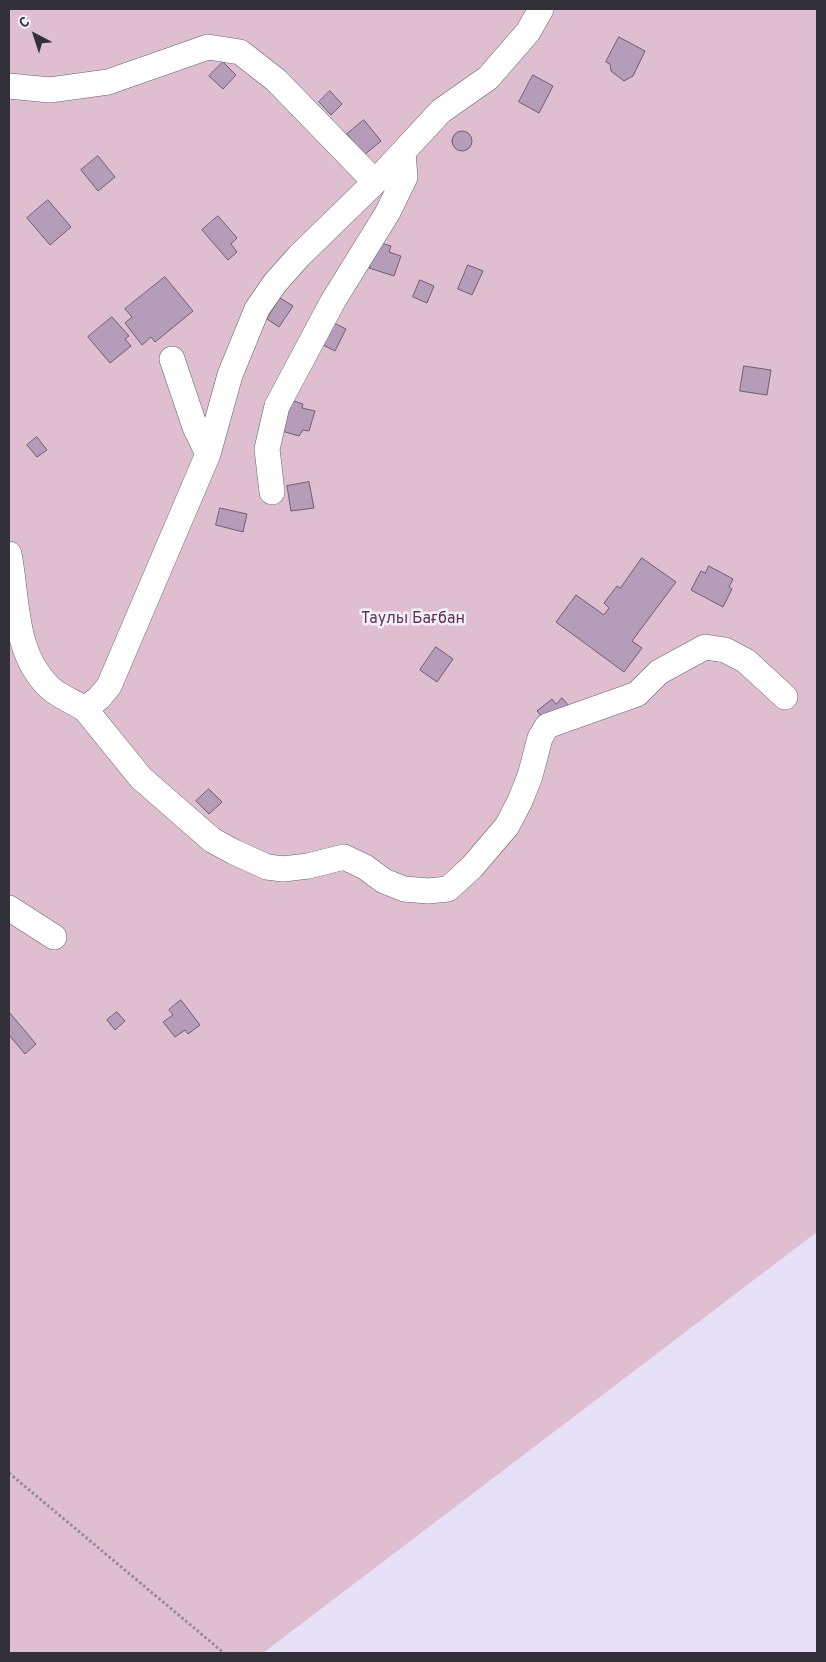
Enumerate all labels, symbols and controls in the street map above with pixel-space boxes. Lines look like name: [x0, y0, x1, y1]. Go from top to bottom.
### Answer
north arrow: [10, 10, 60, 60]
text: С: [16, 14, 34, 33]
park label: Таулы Бағбан: [361, 610, 465, 630]

